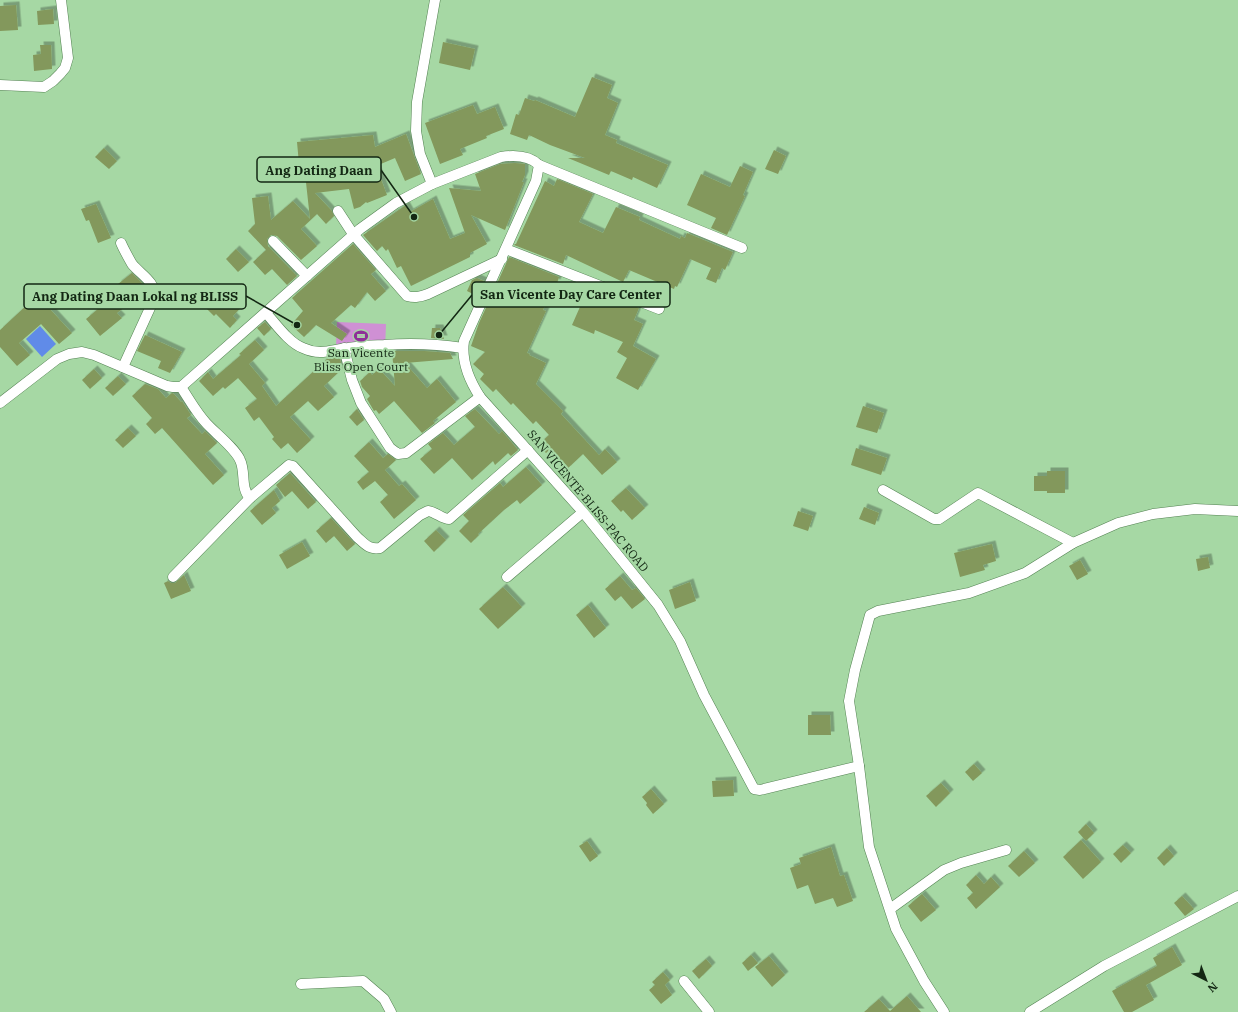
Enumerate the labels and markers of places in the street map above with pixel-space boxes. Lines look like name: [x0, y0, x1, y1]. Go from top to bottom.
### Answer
callout: Ang Dating Daan: [257, 157, 381, 182]
callout: San Vicente Day Care Center: [472, 282, 670, 307]
callout: Ang Dating Daan Lokal ng BLISS: [24, 284, 246, 309]
sports icon: San Vicente Bliss Open Court: [353, 328, 369, 344]
place label: San Vicente Bliss Open Court: [314, 345, 408, 374]

